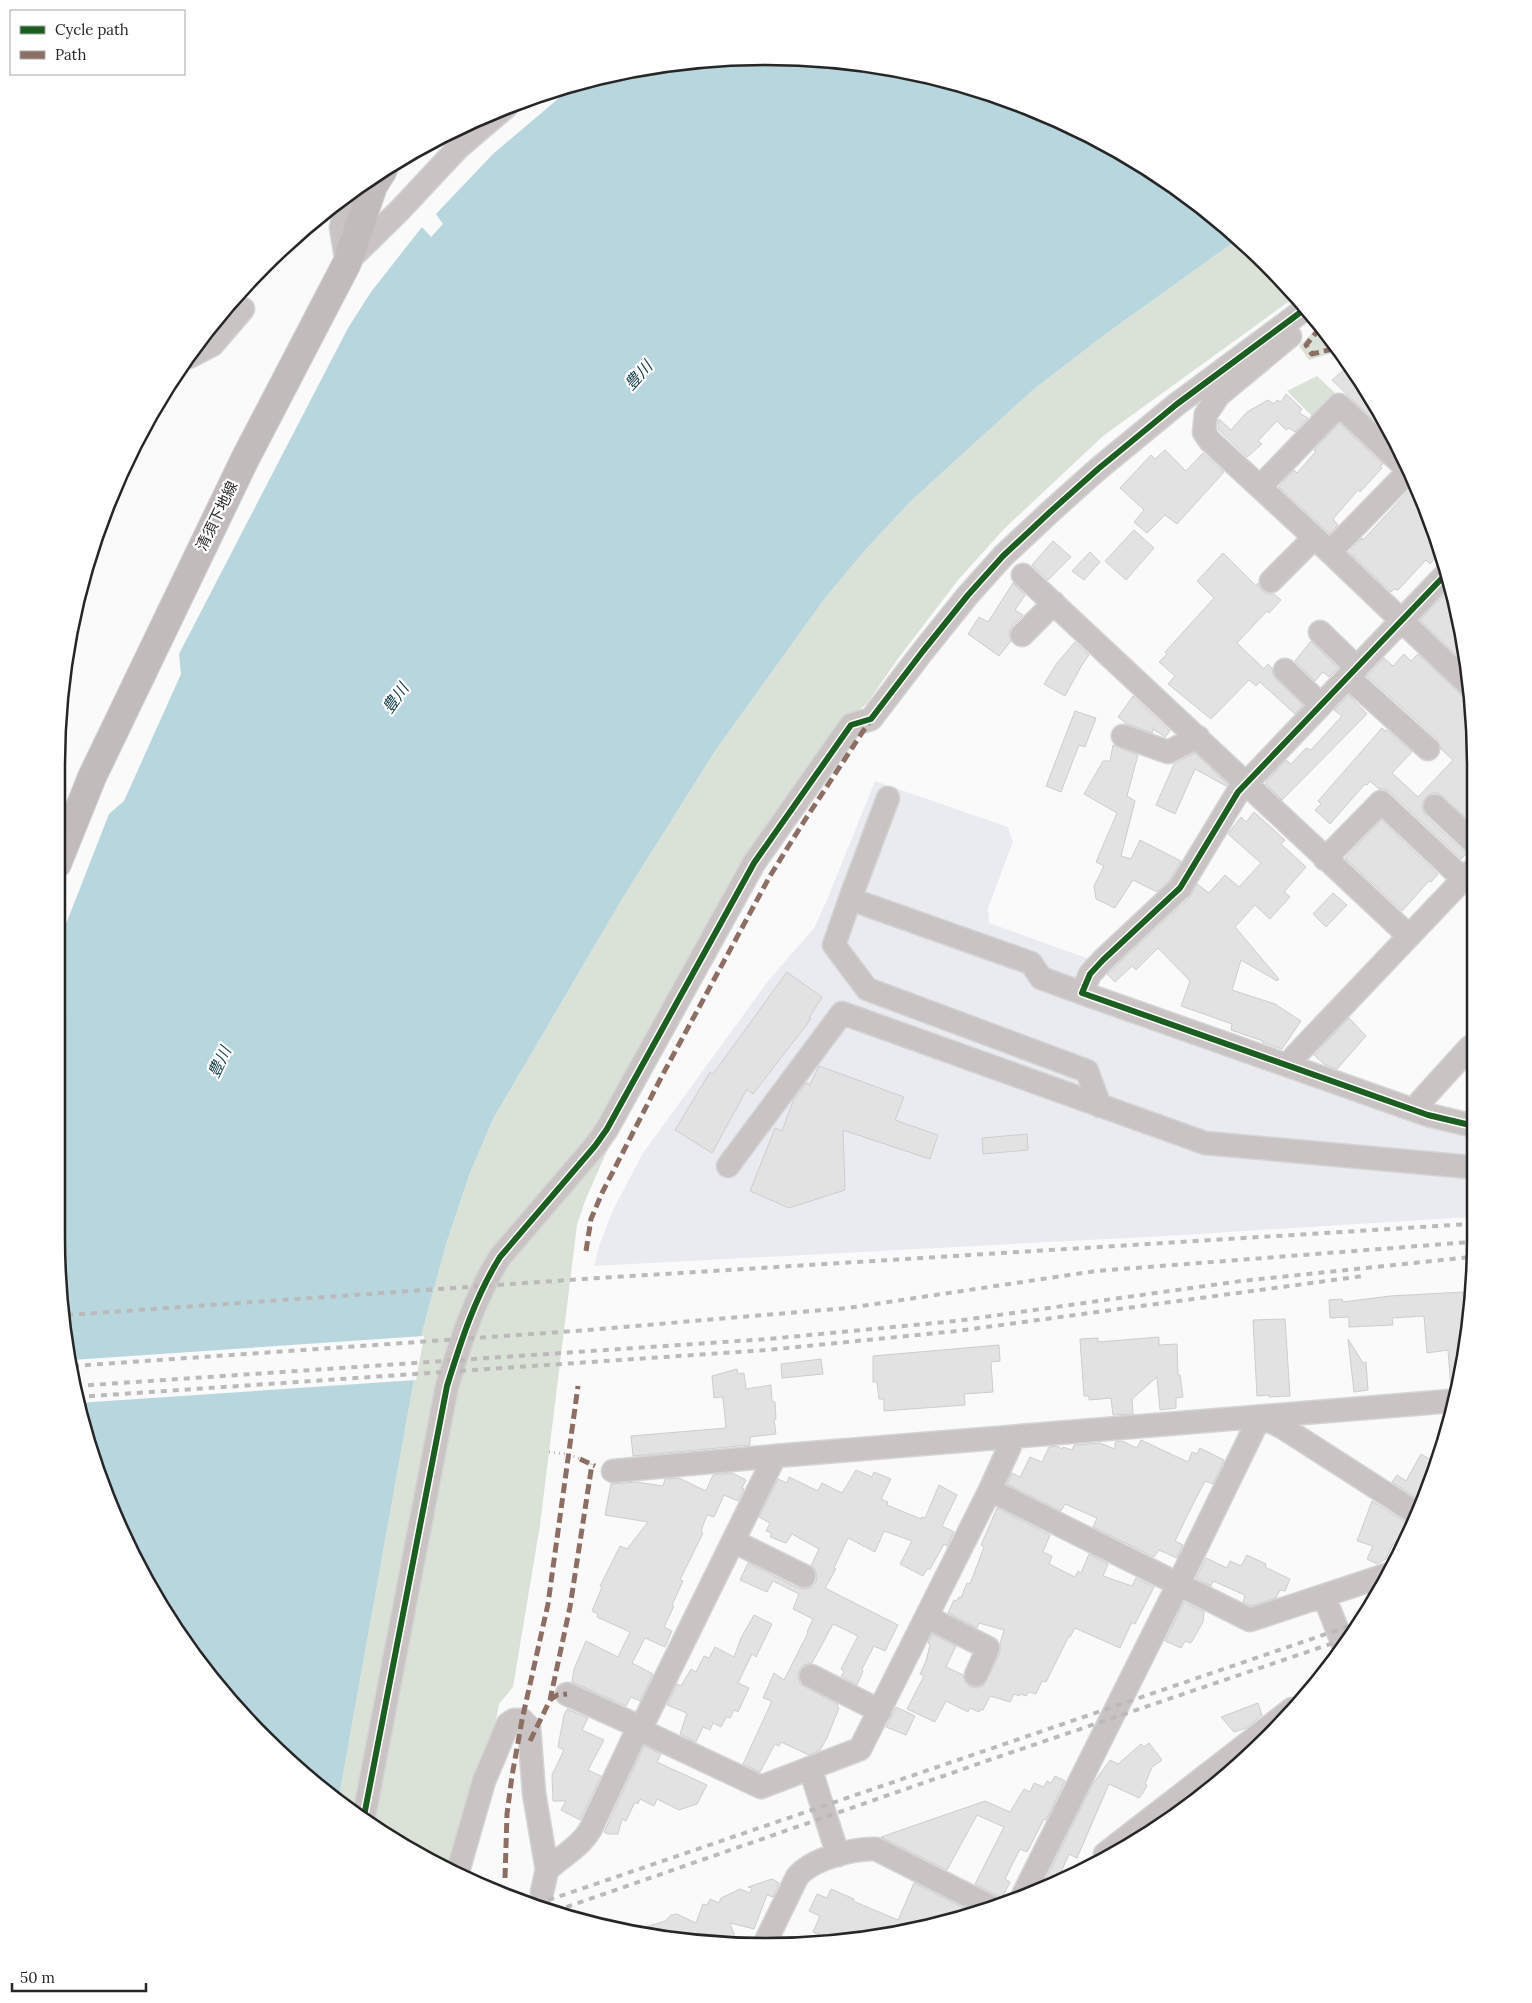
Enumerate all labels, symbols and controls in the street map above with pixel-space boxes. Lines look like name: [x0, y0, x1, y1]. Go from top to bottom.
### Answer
legend: [10, 10, 185, 75]
text: Cycle path: [55, 20, 129, 39]
text: Path: [55, 45, 86, 64]
water label: 豊川: [620, 355, 657, 394]
street label: 清須下地線: [192, 478, 242, 554]
water label: 豊川: [378, 678, 414, 717]
water label: 豊川: [203, 1041, 236, 1081]
scale bar: [12, 1960, 146, 1992]
text: 50 m: [20, 1968, 55, 1987]

